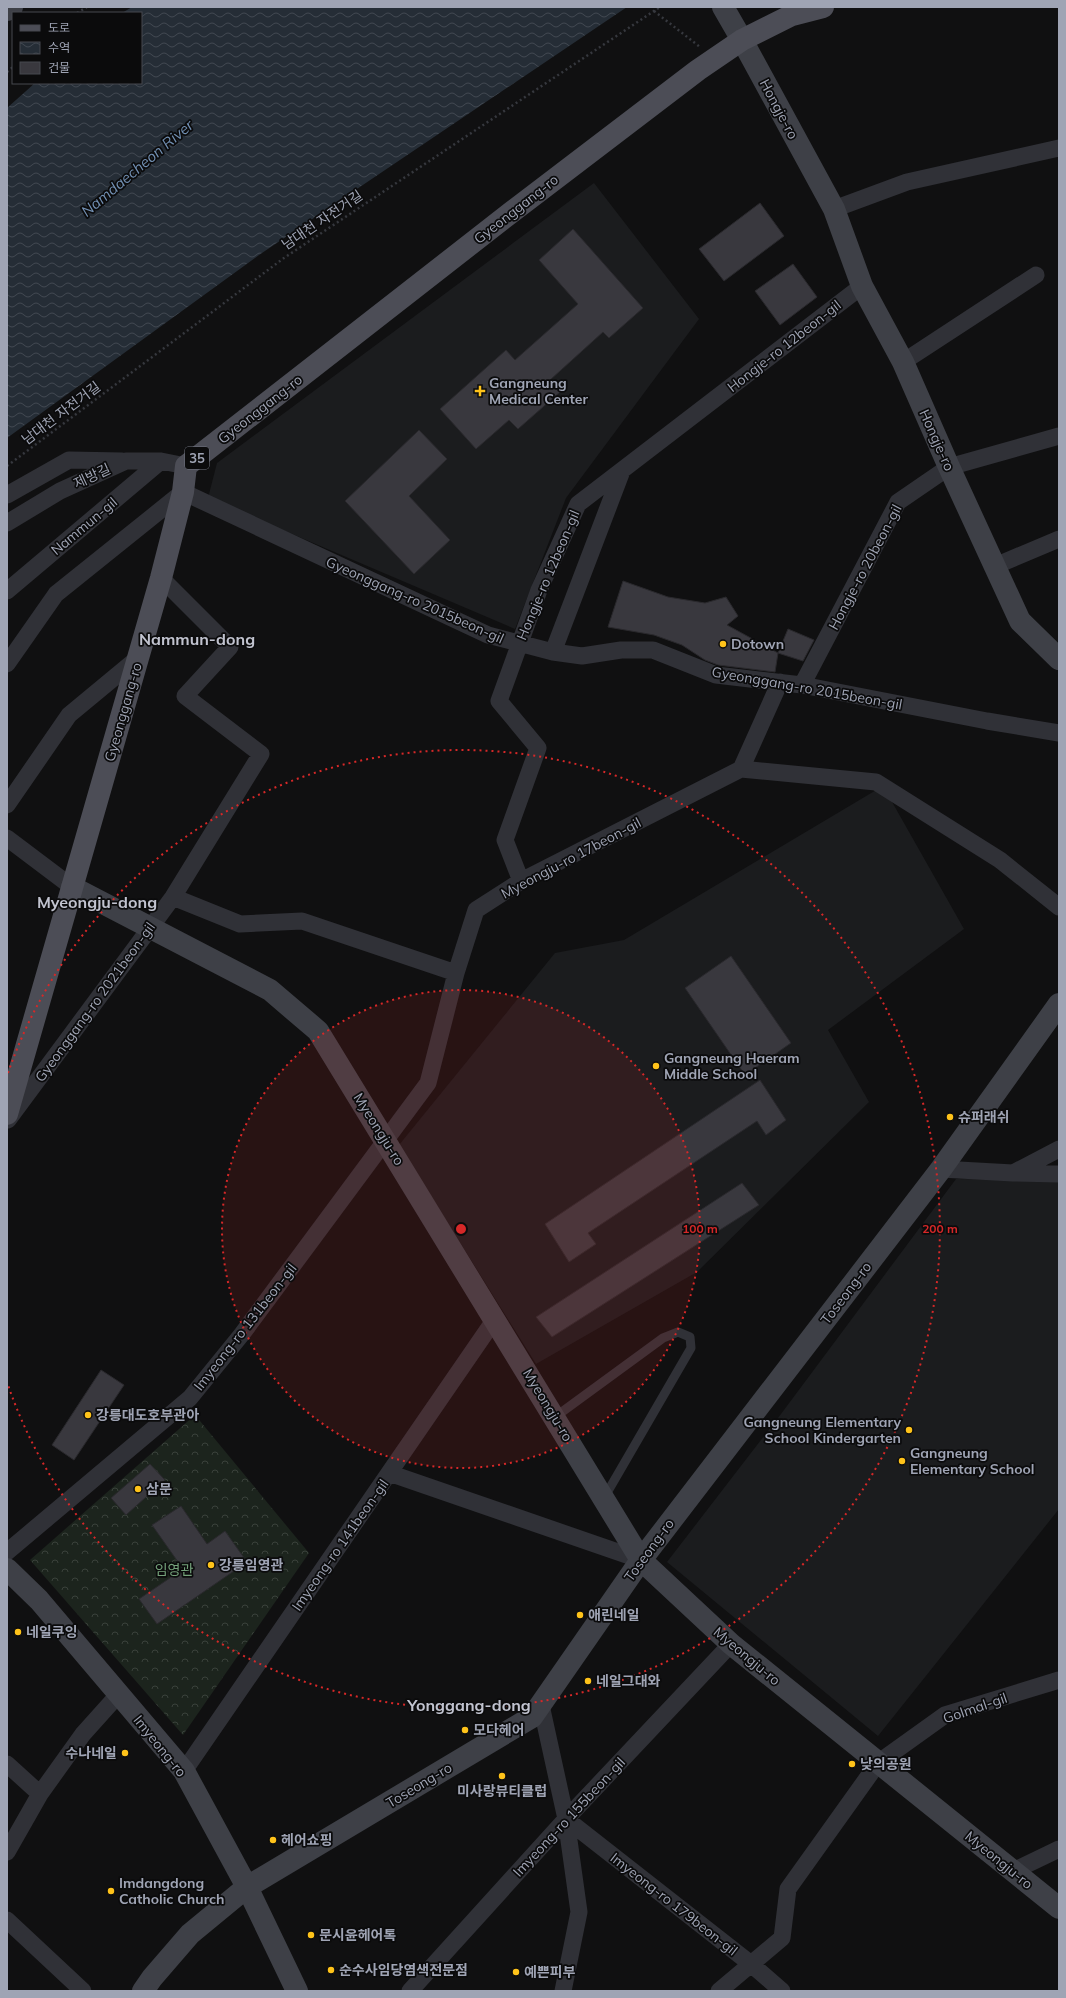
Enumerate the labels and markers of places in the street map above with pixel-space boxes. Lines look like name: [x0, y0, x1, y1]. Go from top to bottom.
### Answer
place label: Gangneung Medical Center: [489, 374, 588, 408]
marker: Gangneung Medical Center: [474, 385, 486, 397]
place label: Dotown: [731, 635, 784, 653]
marker: Dotown: [718, 639, 728, 649]
place label: Gangneung Haeram Middle School: [664, 1049, 800, 1083]
marker: Gangneung Haeram Middle School: [651, 1061, 661, 1071]
place label: 슈퍼래쉬: [958, 1108, 1010, 1126]
marker: 슈퍼래쉬: [945, 1112, 955, 1122]
centre of rings: [454, 1222, 468, 1236]
place label: 강릉대도호부관아: [96, 1406, 199, 1424]
marker: 강릉대도호부관아: [83, 1410, 93, 1420]
place label: Gangneung Elementary School Kindergarten: [744, 1413, 901, 1447]
marker: Gangneung Elementary School Kindergarten: [904, 1425, 914, 1435]
place label: Gangneung Elementary School: [910, 1444, 1034, 1478]
marker: Gangneung Elementary School: [897, 1456, 907, 1466]
place label: 삼문: [146, 1480, 172, 1498]
marker: 삼문: [133, 1484, 143, 1494]
place label: 강릉임영관: [219, 1556, 284, 1574]
marker: 강릉임영관: [206, 1560, 216, 1570]
place label: 애린네일: [588, 1606, 640, 1624]
marker: 애린네일: [575, 1610, 585, 1620]
place label: 네일쿠잉: [26, 1623, 78, 1641]
marker: 네일쿠잉: [13, 1627, 23, 1637]
place label: 네일그대와: [596, 1672, 661, 1690]
marker: 네일그대와: [583, 1676, 593, 1686]
place label: 모다헤어: [473, 1721, 525, 1739]
marker: 모다헤어: [460, 1725, 470, 1735]
place label: 수나네일: [65, 1744, 117, 1762]
marker: 수나네일: [120, 1748, 130, 1758]
place label: 낮의공원: [860, 1755, 912, 1773]
marker: 낮의공원: [847, 1759, 857, 1769]
marker: 미사랑뷰티클럽: [497, 1771, 507, 1781]
place label: 미사랑뷰티클럽: [457, 1782, 547, 1800]
place label: 헤어쇼핑: [281, 1831, 333, 1849]
marker: 헤어쇼핑: [268, 1835, 278, 1845]
place label: Imdangdong Catholic Church: [119, 1874, 225, 1908]
marker: Imdangdong Catholic Church: [106, 1886, 116, 1896]
place label: 문시윤헤어톡: [319, 1926, 396, 1944]
marker: 문시윤헤어톡: [306, 1930, 316, 1940]
place label: 순수사임당염색전문점: [339, 1961, 468, 1979]
place label: 예쁜피부: [524, 1963, 576, 1981]
marker: 순수사임당염색전문점: [326, 1965, 336, 1975]
marker: 예쁜피부: [511, 1967, 521, 1977]

